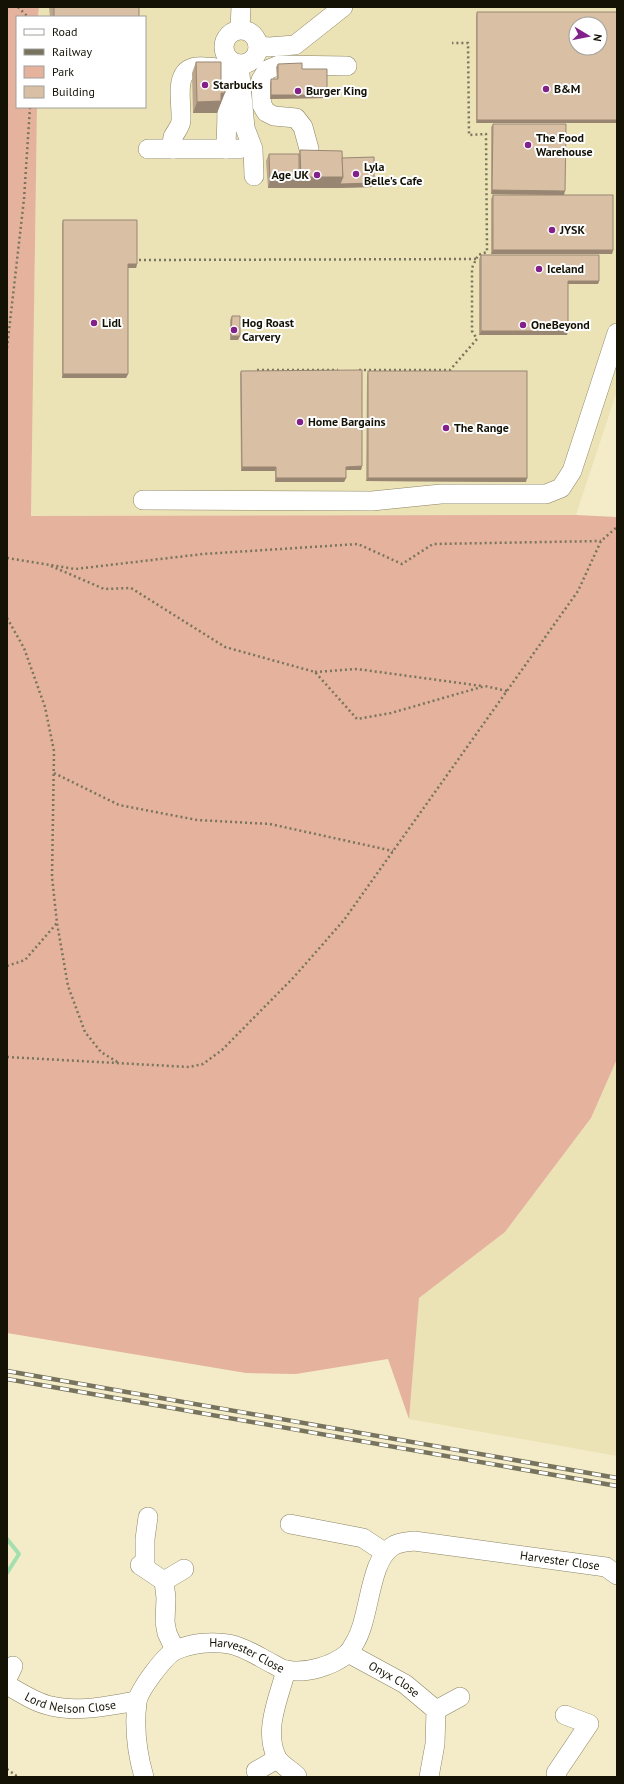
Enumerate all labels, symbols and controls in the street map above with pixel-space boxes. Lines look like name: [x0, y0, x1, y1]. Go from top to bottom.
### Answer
legend: [16, 16, 146, 108]
north arrow: [568, 16, 608, 56]
text: Road: [52, 24, 77, 39]
text: N: [590, 33, 605, 43]
text: Railway: [52, 44, 92, 59]
text: Park: [52, 64, 74, 79]
place label: Starbucks: [213, 77, 263, 92]
marker: Starbucks: [200, 80, 210, 90]
place label: B&M: [554, 81, 580, 96]
place label: Burger King: [306, 83, 367, 98]
text: Building: [52, 84, 95, 99]
marker: B&M: [541, 84, 551, 94]
marker: Burger King: [293, 86, 303, 96]
place label: The Food Warehouse: [536, 130, 593, 159]
marker: The Food Warehouse: [523, 140, 533, 150]
place label: Lyla Belle's Cafe: [364, 159, 422, 188]
place label: Age UK: [271, 167, 310, 182]
marker: Lyla Belle's Cafe: [351, 169, 361, 179]
marker: Age UK: [312, 170, 322, 180]
place label: JYSK: [559, 222, 585, 237]
marker: JYSK: [547, 225, 557, 235]
place label: Iceland: [547, 261, 584, 276]
marker: Iceland: [534, 264, 544, 274]
place label: Lidl: [102, 315, 122, 330]
place label: Hog Roast Carvery: [242, 315, 295, 344]
place label: OneBeyond: [531, 317, 590, 332]
marker: Lidl: [89, 318, 99, 328]
marker: OneBeyond: [518, 320, 528, 330]
marker: Hog Roast Carvery: [229, 325, 239, 335]
place label: Home Bargains: [308, 414, 386, 429]
marker: Home Bargains: [295, 417, 305, 427]
place label: The Range: [454, 420, 509, 435]
marker: The Range: [441, 423, 451, 433]
street label: Harvester Close: [519, 1547, 601, 1573]
street label: Harvester Close: [209, 1635, 287, 1676]
street label: Onyx Close: [366, 1658, 423, 1700]
street label: Lord Nelson Close: [22, 1689, 117, 1716]

